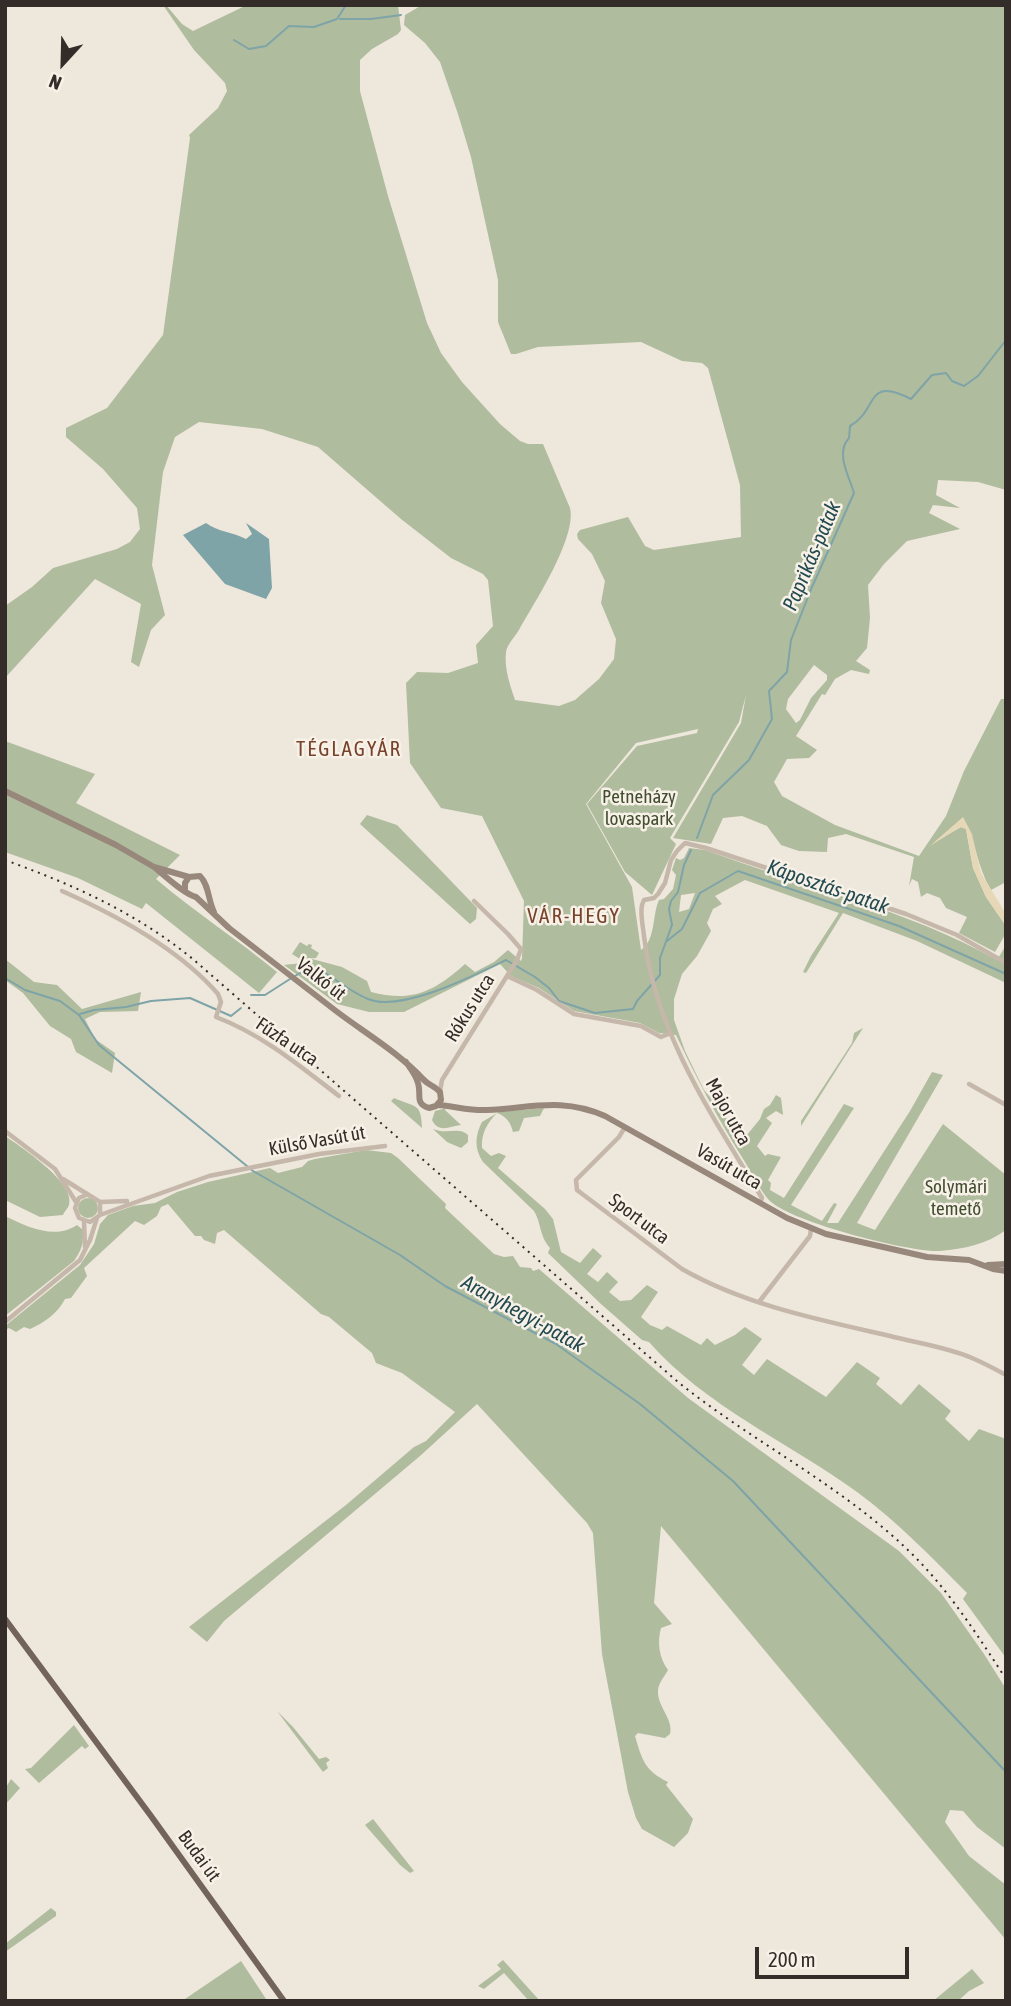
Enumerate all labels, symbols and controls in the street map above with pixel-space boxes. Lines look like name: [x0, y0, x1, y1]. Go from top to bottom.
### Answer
north arrow: [28, 28, 98, 98]
text: N: [46, 70, 64, 95]
water label: Paprikás-patak: [778, 497, 846, 615]
district label: TÉGLAGYÁR: [297, 736, 401, 762]
park label: Petneházy lovaspark: [602, 786, 676, 830]
water label: Káposztás-patak: [764, 854, 892, 920]
district label: VÁR-HEGY: [528, 903, 620, 929]
street label: Valkó út: [292, 953, 350, 1005]
street label: Rókus utca: [440, 970, 500, 1046]
street label: Fűzfa utca: [251, 1013, 323, 1071]
street label: Major utca: [700, 1074, 756, 1150]
street label: Külső Vasút út: [267, 1121, 367, 1161]
street label: Vasút utca: [692, 1139, 766, 1195]
park label: Solymári temető: [925, 1176, 987, 1220]
street label: Sport utca: [604, 1189, 674, 1249]
water label: Aranyhegyi-patak: [457, 1270, 589, 1358]
street label: Budai út: [173, 1826, 225, 1886]
scale bar: [759, 1932, 913, 1976]
text: 200 m: [768, 1947, 816, 1971]

